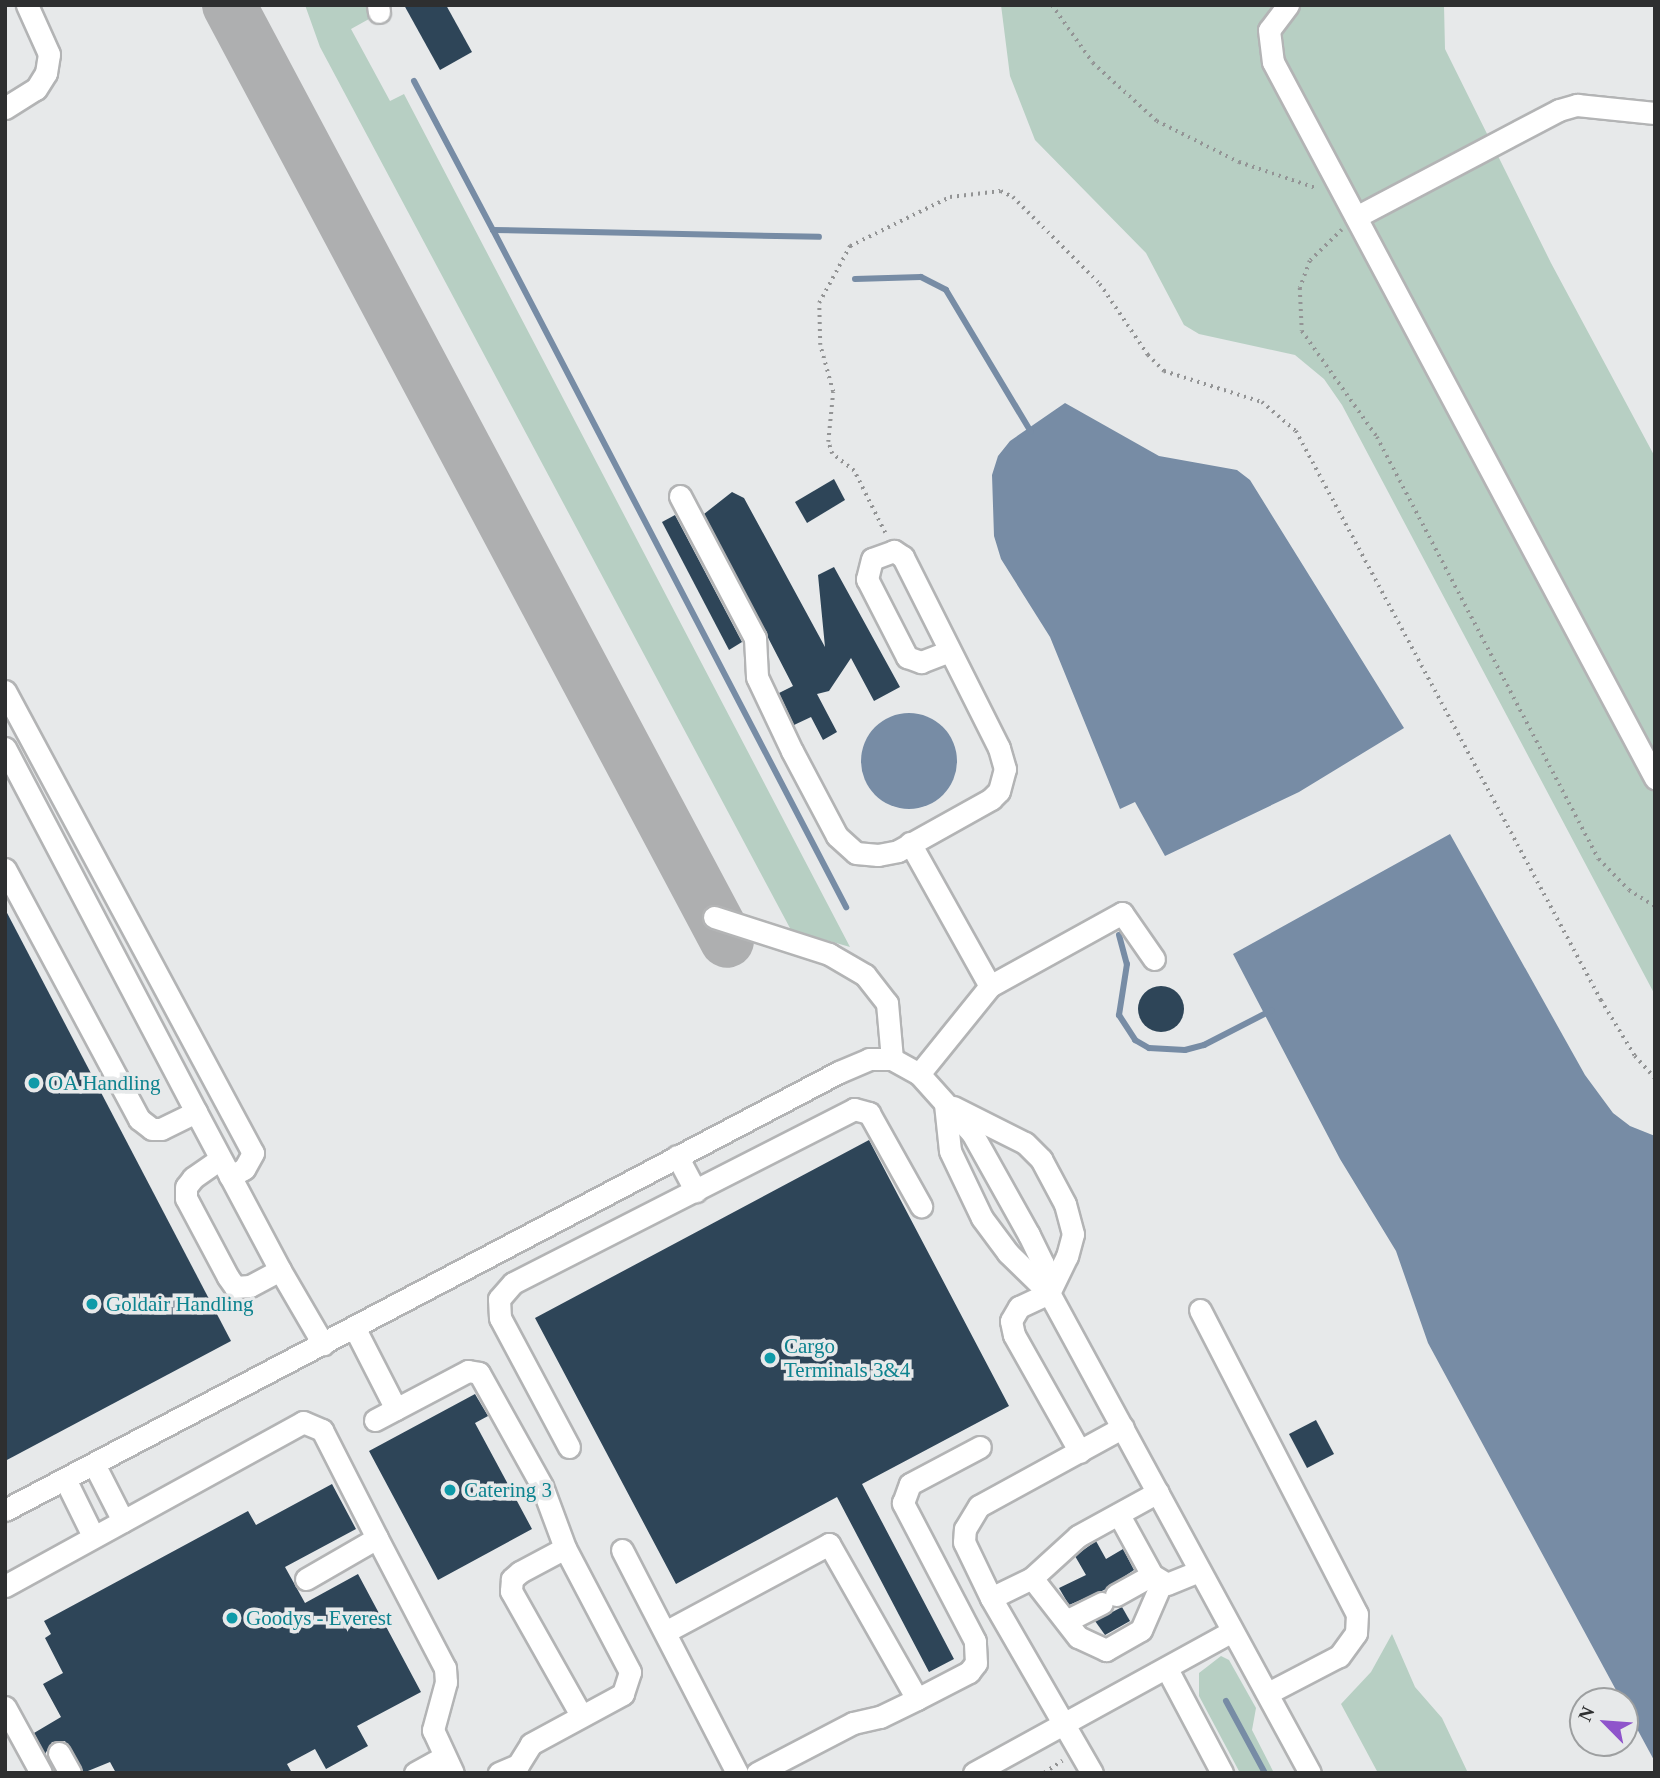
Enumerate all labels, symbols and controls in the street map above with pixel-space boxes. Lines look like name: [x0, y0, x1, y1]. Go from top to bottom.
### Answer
place label: OA Handling: [48, 1070, 162, 1096]
marker: OA Handling: [26, 1075, 42, 1091]
place label: Goldair Handling: [106, 1291, 254, 1317]
marker: Goldair Handling: [84, 1296, 100, 1312]
place label: Cargo Terminals 3&4: [784, 1333, 910, 1383]
marker: Cargo Terminals 3&4: [762, 1350, 778, 1366]
place label: Catering 3: [464, 1477, 552, 1503]
marker: Catering 3: [442, 1482, 458, 1498]
place label: Goodys - Everest: [246, 1605, 392, 1631]
marker: Goodys - Everest: [224, 1610, 240, 1626]
north arrow: [1569, 1687, 1639, 1757]
text: N: [1574, 1703, 1599, 1724]

